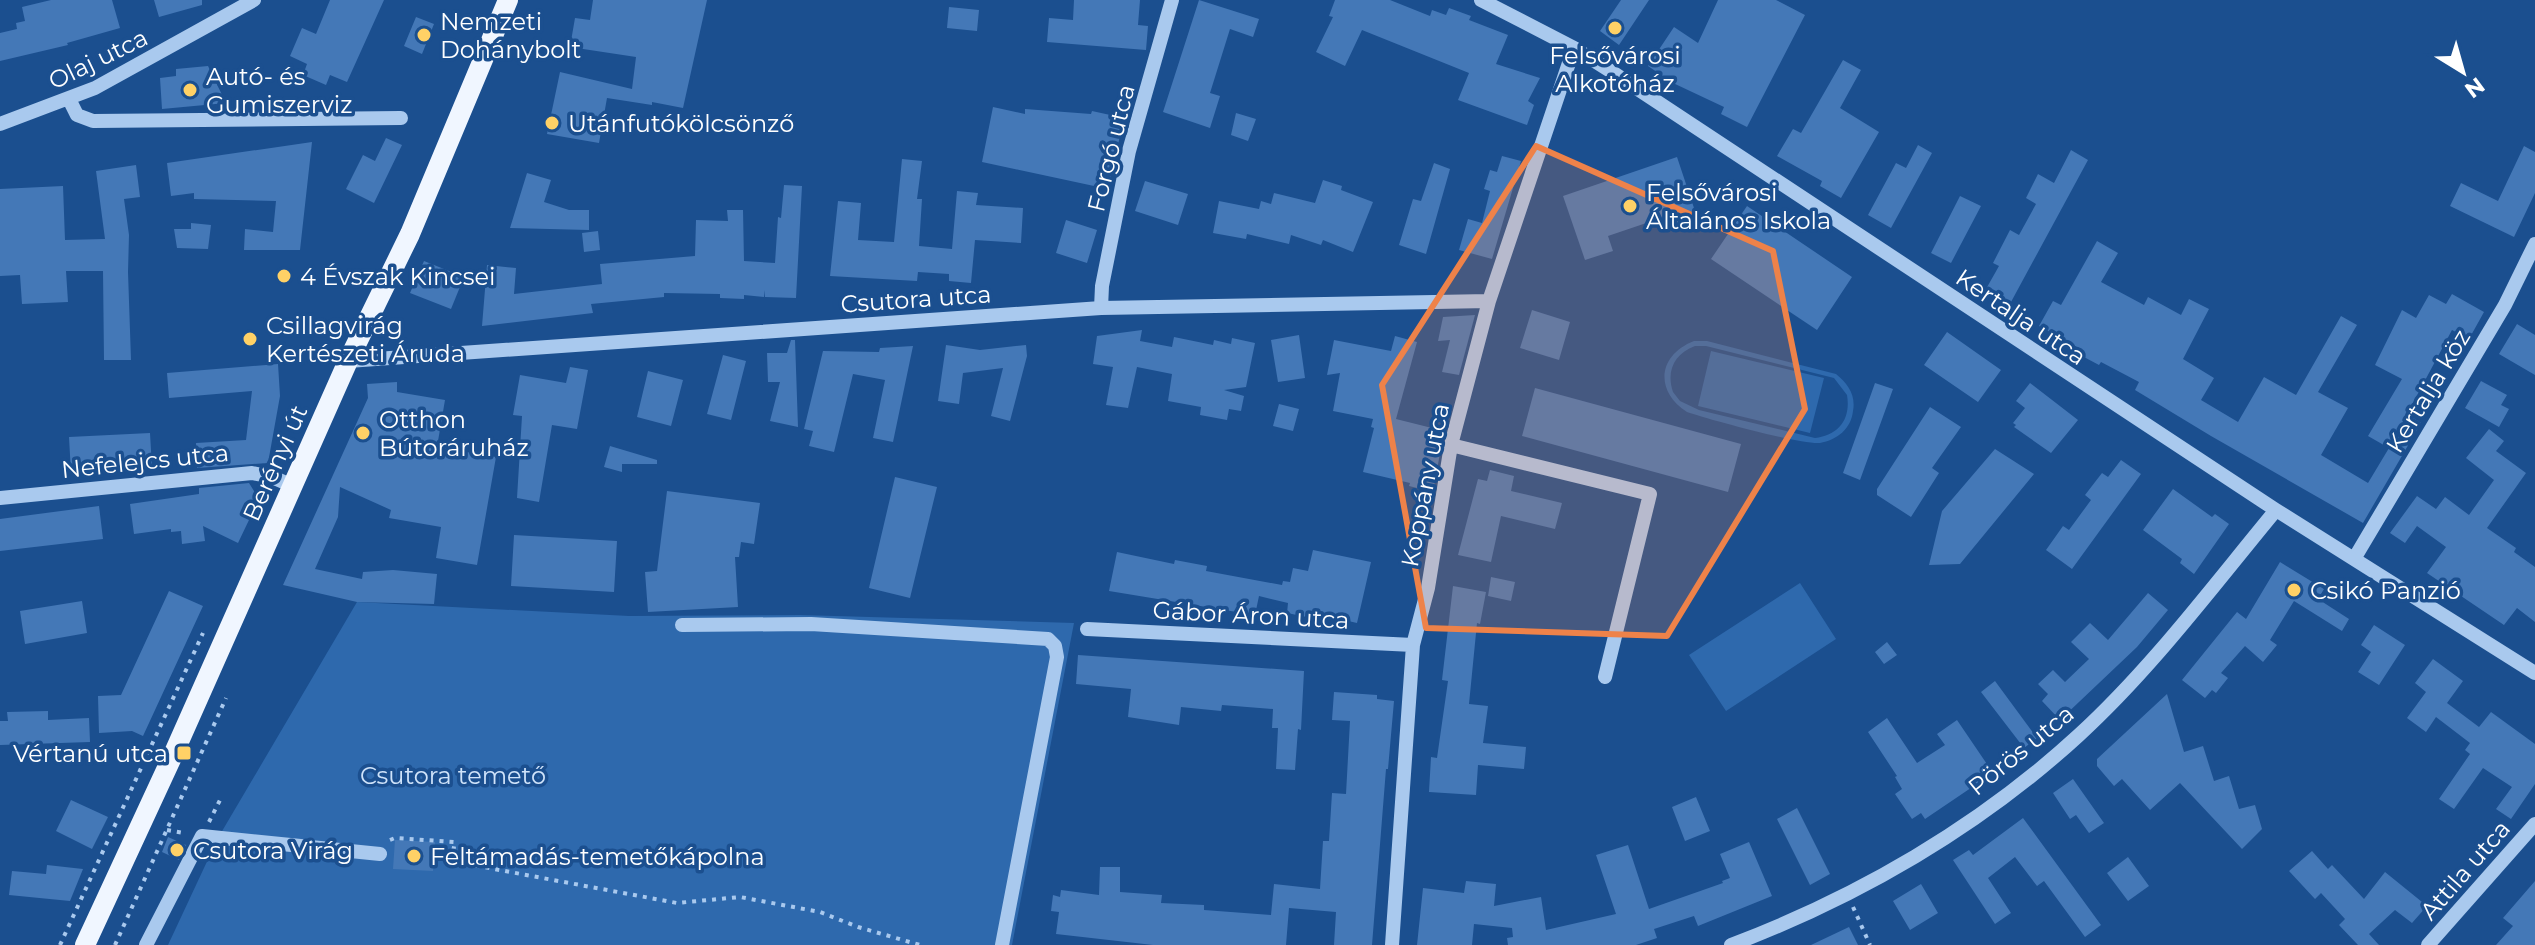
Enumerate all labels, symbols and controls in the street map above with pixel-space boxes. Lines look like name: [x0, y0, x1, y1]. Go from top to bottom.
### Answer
place label: Nemzeti Dohánybolt: [440, 7, 582, 64]
marker: Felsővárosi Alkotóház: [1606, 19, 1624, 37]
street label: Olaj utca: [44, 23, 152, 95]
marker: Nemzeti Dohánybolt: [415, 26, 433, 44]
north arrow: [2423, 32, 2503, 112]
place label: Felsővárosi Alkotóház: [1549, 41, 1681, 98]
place label: Autó- és Gumiszerviz: [206, 62, 353, 119]
text: N: [2460, 71, 2490, 104]
marker: Autó- és Gumiszerviz: [181, 81, 199, 99]
street label: Forgó utca: [1081, 81, 1141, 215]
place label: Utánfutókölcsönző: [568, 109, 794, 138]
marker: Utánfutókölcsönző: [543, 114, 561, 132]
place label: Felsővárosi Általános Iskola: [1646, 178, 1831, 235]
marker: Felsővárosi Általános Iskola: [1621, 197, 1639, 215]
place label: 4 Évszak Kincsei: [300, 262, 496, 291]
street label: Kertalja utca: [1950, 263, 2092, 371]
marker: 4 Évszak Kincsei: [275, 267, 293, 285]
street label: Csutora utca: [840, 279, 992, 319]
place label: Csillagvirág Kertészeti Áruda: [266, 311, 465, 368]
street label: Kertalja köz: [2380, 324, 2476, 458]
marker: Csillagvirág Kertészeti Áruda: [241, 330, 259, 348]
street label: Berényi út: [237, 400, 314, 525]
street label: Koppány utca: [1395, 401, 1455, 569]
place label: Otthon Bútoráruház: [379, 405, 529, 462]
marker: Otthon Bútoráruház: [354, 424, 372, 442]
street label: Nefelejcs utca: [60, 438, 230, 484]
place label: Csikó Panzió: [2310, 576, 2461, 605]
marker: Csikó Panzió: [2285, 581, 2303, 599]
street label: Gábor Áron utca: [1152, 595, 1350, 635]
street label: Pörös utca: [1962, 699, 2080, 801]
place label: Vértanú utca: [13, 739, 168, 768]
marker: Vértanú utca: [175, 744, 193, 762]
park label: Csutora temető: [360, 761, 546, 790]
street label: Attila utca: [2414, 814, 2516, 926]
place label: Csutora Virág: [193, 836, 353, 865]
marker: Csutora Virág: [168, 841, 186, 859]
place label: Feltámadás-temetőkápolna: [430, 842, 765, 871]
marker: Feltámadás-temetőkápolna: [405, 847, 423, 865]

